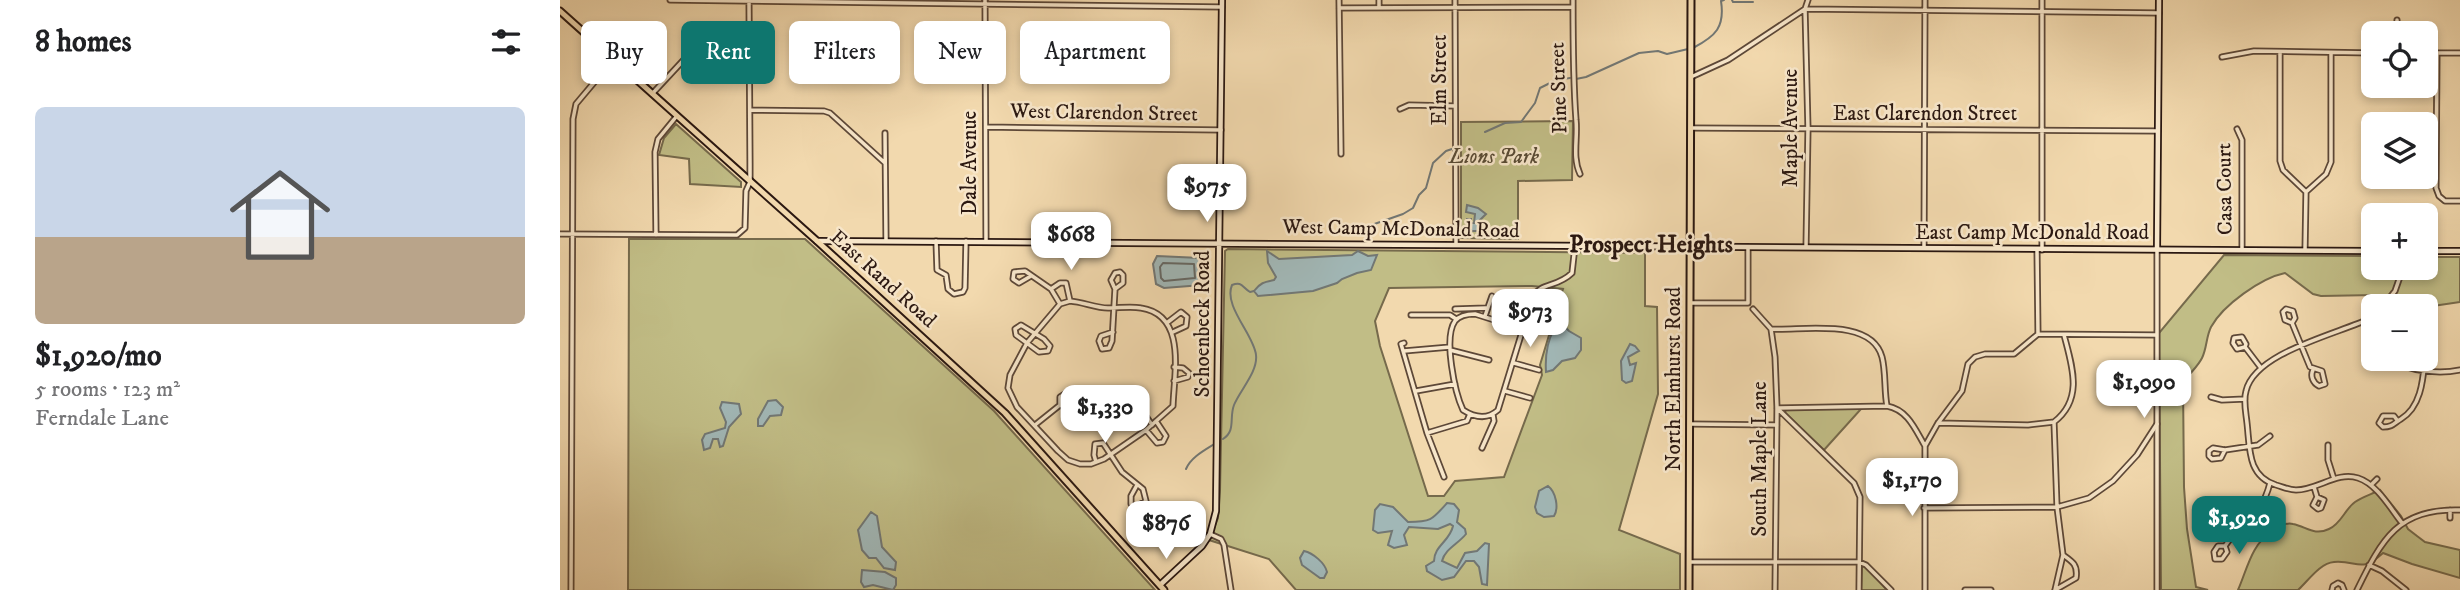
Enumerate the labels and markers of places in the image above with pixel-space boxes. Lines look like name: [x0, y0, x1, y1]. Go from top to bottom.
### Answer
pin: $975: [1166, 164, 1248, 224]
pin: $668: [1030, 212, 1112, 272]
pin: $973: [1489, 290, 1571, 349]
pin: $1,090: [2087, 360, 2201, 420]
pin: $1,330: [1048, 386, 1162, 445]
pin: $1,170: [1855, 458, 1969, 518]
pin: $1,920: [2182, 496, 2296, 556]
pin: $876: [1125, 502, 1207, 561]

